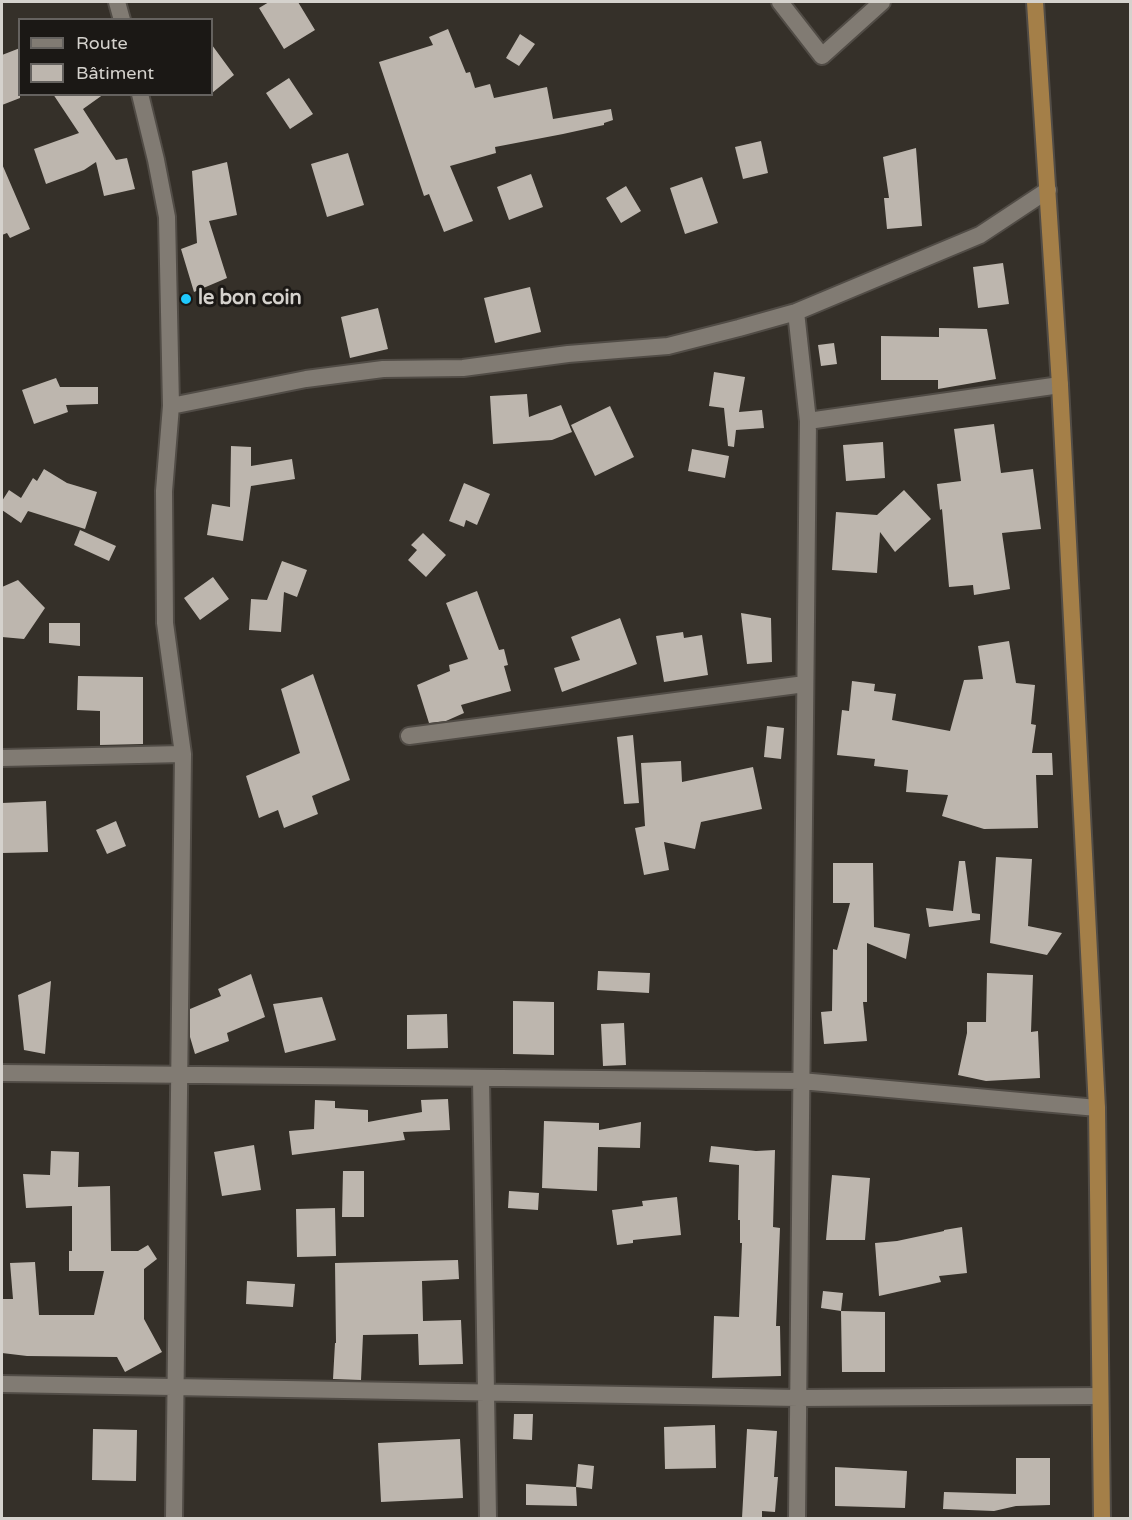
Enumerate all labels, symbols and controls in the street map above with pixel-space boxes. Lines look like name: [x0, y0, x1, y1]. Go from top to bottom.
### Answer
legend: [18, 18, 213, 96]
text: Route: [76, 32, 128, 54]
text: Bâtiment: [76, 62, 154, 84]
place label: le bon coin: [198, 287, 302, 311]
marker: le bon coin: [179, 292, 193, 306]

